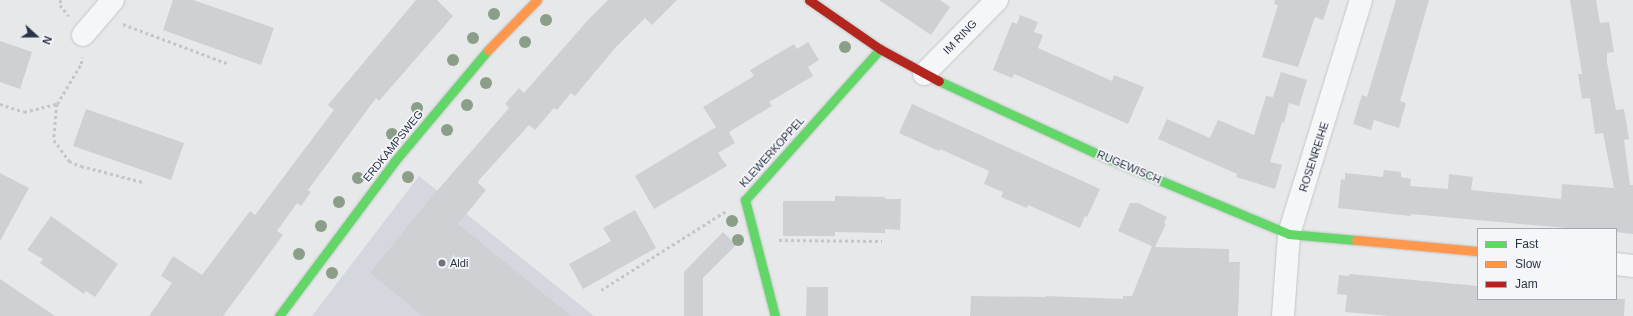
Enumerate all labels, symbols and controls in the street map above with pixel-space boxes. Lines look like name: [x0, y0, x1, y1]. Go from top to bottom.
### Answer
north arrow: [16, 16, 56, 56]
street label: IM RING: [940, 17, 980, 57]
text: N: [40, 34, 54, 46]
street label: ERDKAMPSWEG: [360, 108, 426, 184]
street label: KLEWERKOPPEL: [737, 114, 807, 190]
street label: ROSENREIHE: [1296, 120, 1332, 194]
street label: RUGEWISCH: [1095, 148, 1163, 186]
legend: [1477, 228, 1617, 300]
text: Fast: [1515, 237, 1538, 251]
place label: Aldi: [450, 256, 468, 270]
text: Slow: [1515, 257, 1541, 271]
marker: Aldi: [437, 258, 447, 268]
text: Jam: [1515, 277, 1538, 291]

